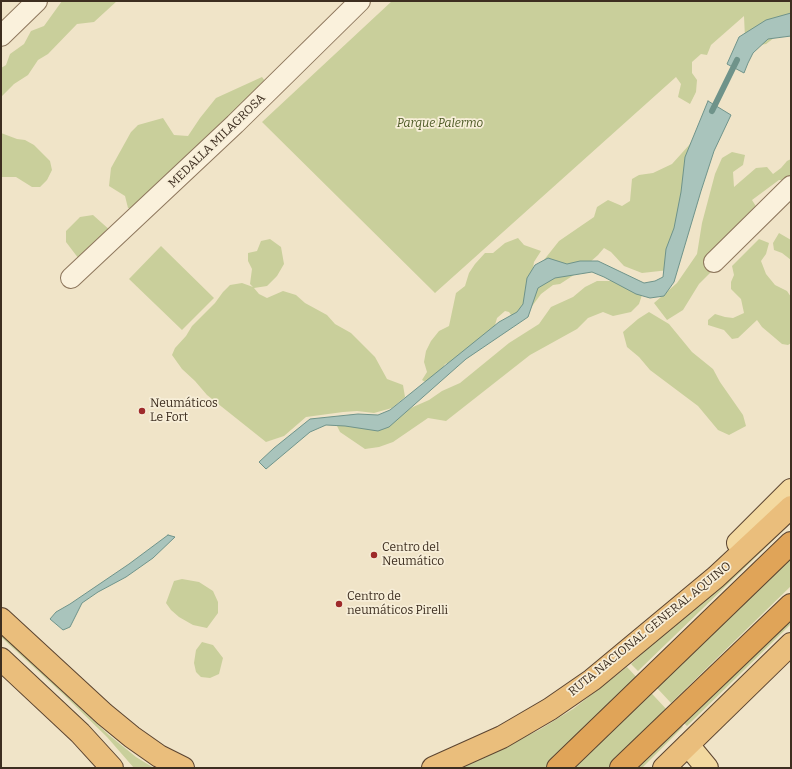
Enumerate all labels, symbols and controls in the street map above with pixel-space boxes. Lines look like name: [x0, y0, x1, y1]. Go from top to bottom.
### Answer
street label: MEDALLA MILAGROSA: [166, 91, 268, 191]
park label: Parque Palermo: [397, 117, 483, 131]
place label: Neumáticos Le Fort: [150, 397, 218, 425]
marker: Neumáticos Le Fort: [137, 406, 147, 416]
place label: Centro del Neumático: [382, 541, 444, 569]
marker: Centro del Neumático: [369, 550, 379, 560]
street label: RUTA NACIONAL GENERAL AQUINO: [566, 559, 734, 699]
place label: Centro de neumáticos Pirelli: [347, 590, 448, 618]
marker: Centro de neumáticos Pirelli: [334, 599, 344, 609]

